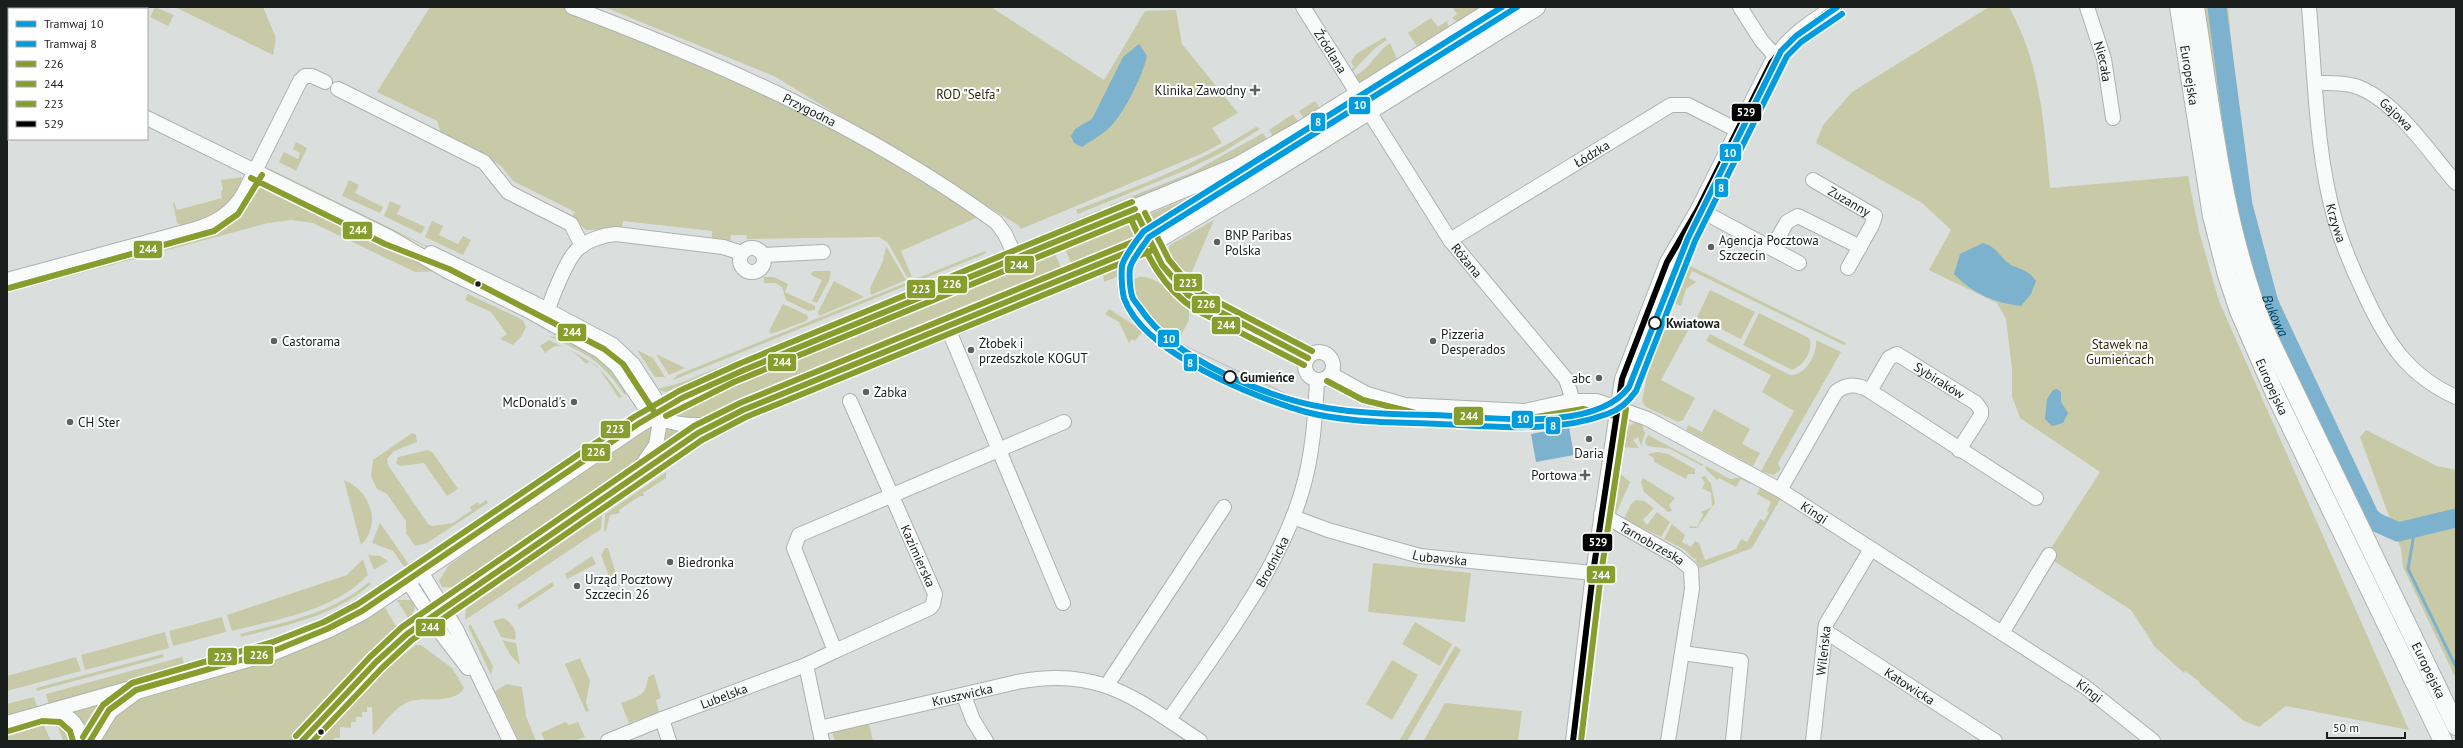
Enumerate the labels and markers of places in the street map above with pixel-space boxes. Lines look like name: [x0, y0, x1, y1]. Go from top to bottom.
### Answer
place label: Klinika Zawodny: [1155, 82, 1246, 99]
marker: Klinika Zawodny: [1249, 84, 1261, 96]
place label: BNP Paribas Polska: [1225, 227, 1292, 259]
place label: Agencja Pocztowa Szczecin: [1719, 232, 1819, 264]
marker: BNP Paribas Polska: [1212, 237, 1222, 247]
marker: Agencja Pocztowa Szczecin: [1706, 242, 1716, 252]
unlabelled marker: [473, 279, 483, 289]
place label: Kwiatowa: [1666, 315, 1720, 332]
marker: Kwiatowa: [1648, 316, 1662, 330]
place label: Pizzeria Desperados: [1441, 326, 1506, 358]
place label: Castorama: [282, 333, 340, 350]
place label: Żłobek i przedszkole KOGUT: [979, 335, 1088, 367]
marker: Castorama: [269, 336, 279, 346]
marker: Pizzeria Desperados: [1428, 336, 1438, 346]
marker: Żłobek i przedszkole KOGUT: [966, 345, 976, 355]
place label: Gumieńce: [1240, 369, 1295, 386]
marker: Gumieńce: [1223, 370, 1237, 384]
place label: abc: [1572, 370, 1591, 387]
marker: abc: [1594, 373, 1604, 383]
place label: Żabka: [874, 384, 907, 401]
marker: Żabka: [861, 387, 871, 397]
place label: McDonald's: [503, 394, 566, 411]
marker: McDonald's: [569, 397, 579, 407]
place label: CH Ster: [78, 414, 120, 431]
marker: CH Ster: [65, 417, 75, 427]
marker: Daria: [1584, 434, 1594, 444]
place label: Daria: [1574, 445, 1604, 462]
place label: Portowa: [1531, 467, 1577, 484]
marker: Portowa: [1580, 470, 1590, 480]
place label: Biedronka: [678, 554, 734, 571]
marker: Biedronka: [665, 557, 675, 567]
place label: Urząd Pocztowy Szczecin 26: [585, 571, 673, 603]
marker: Urząd Pocztowy Szczecin 26: [572, 581, 582, 591]
unlabelled marker: [316, 727, 326, 737]

